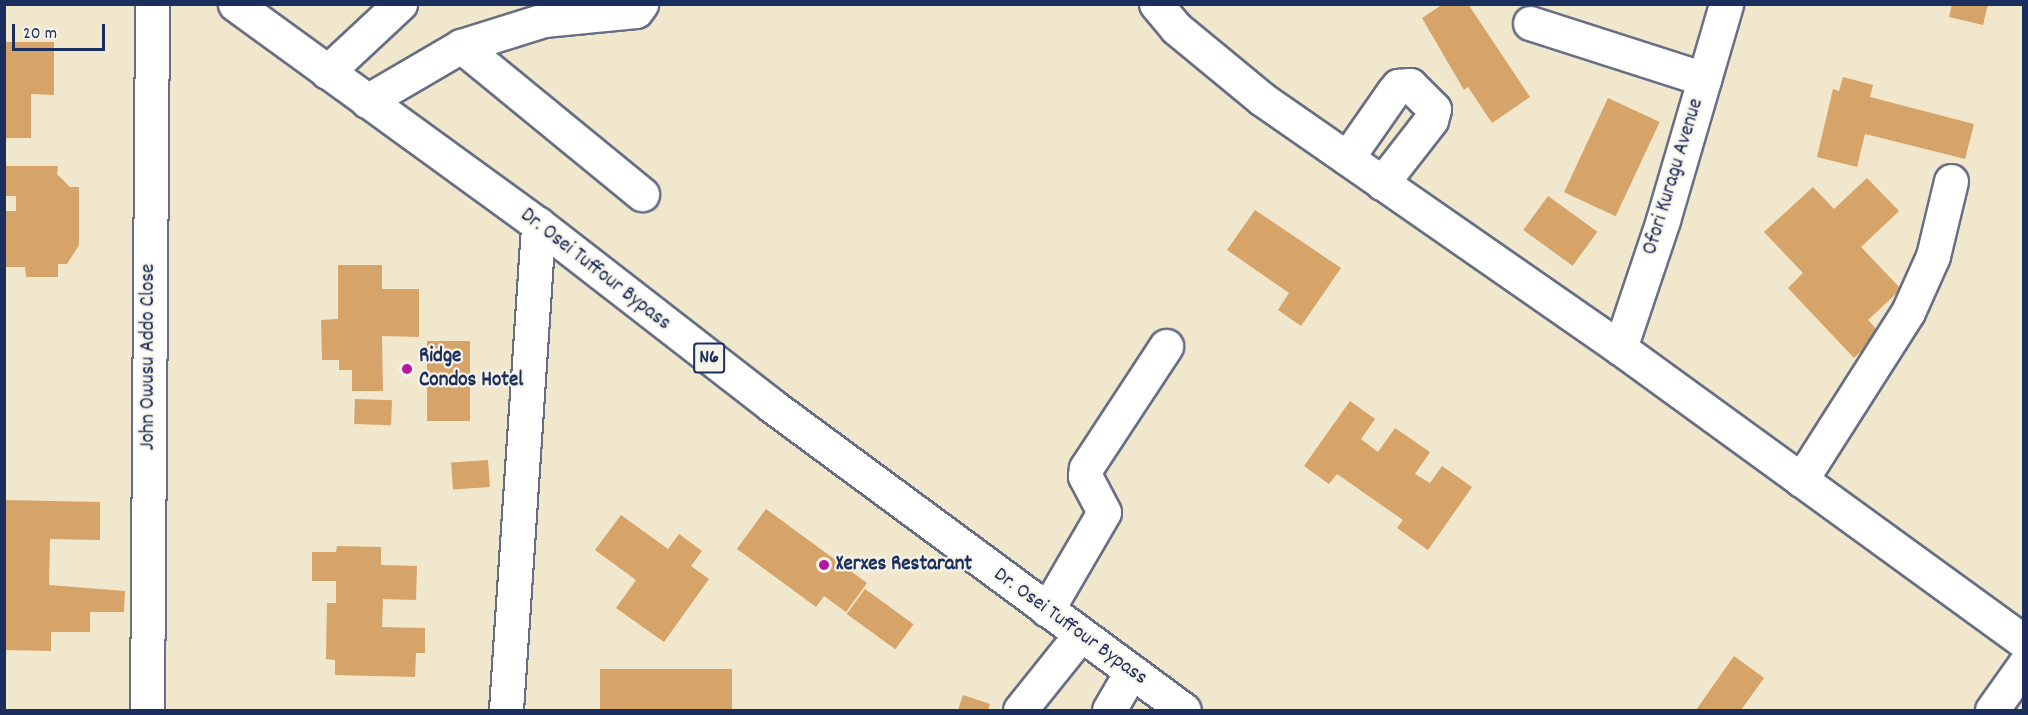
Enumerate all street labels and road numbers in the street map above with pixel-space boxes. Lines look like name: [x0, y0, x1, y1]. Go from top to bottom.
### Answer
street label: Ofori Kuragu Avenue: [1638, 96, 1710, 258]
street label: Dr. Osei Tuffour Bypass: [515, 203, 675, 337]
street label: John Owusu Addo Close: [136, 264, 162, 450]
road number: N6: [692, 341, 726, 375]
street label: Dr. Osei Tuffour Bypass: [988, 563, 1152, 691]

